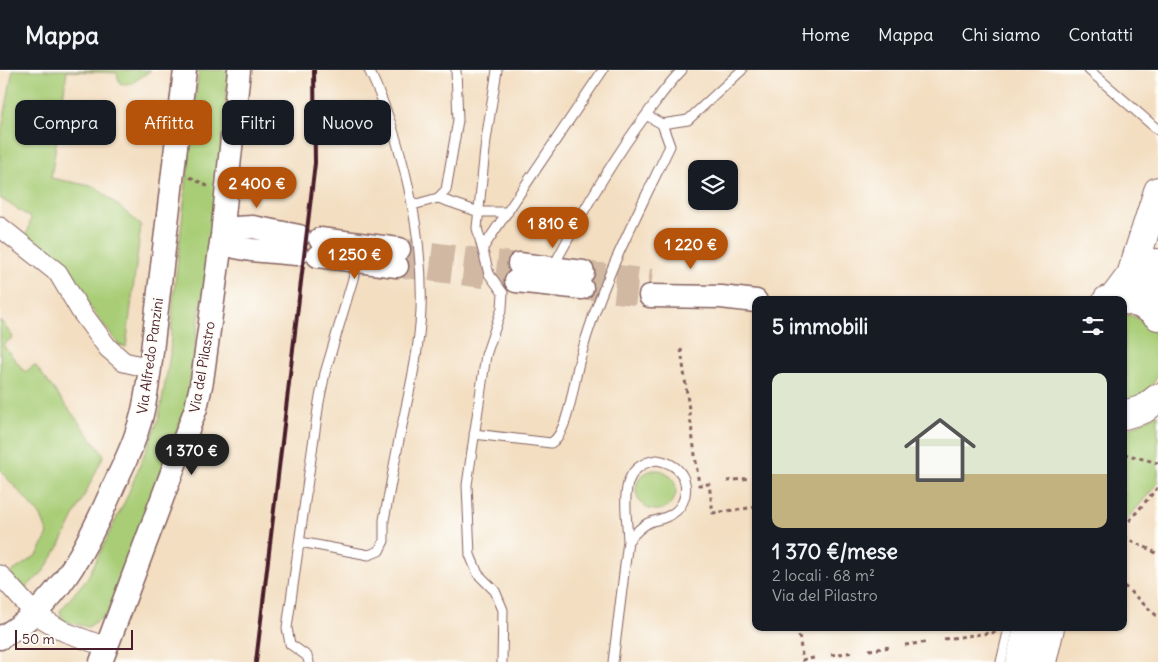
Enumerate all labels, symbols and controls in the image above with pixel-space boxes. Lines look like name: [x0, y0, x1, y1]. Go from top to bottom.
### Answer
text: Mappa: [25, 20, 99, 50]
text: Home: [801, 23, 850, 46]
text: Mappa: [878, 23, 933, 46]
text: Chi siamo: [961, 23, 1040, 46]
text: Contatti: [1068, 23, 1133, 46]
chip: Compra: [15, 100, 116, 145]
chip: Affitta: [126, 100, 212, 145]
chip: Filtri: [222, 100, 294, 145]
chip: Nuovo: [304, 100, 391, 145]
map controls: [688, 160, 738, 210]
button: layers: [688, 160, 738, 210]
pin: 2 400 €: [211, 166, 303, 209]
text: 2 400 €: [229, 173, 285, 193]
pin: 1 810 €: [507, 206, 599, 249]
text: 1 810 €: [528, 213, 578, 233]
pin: 1 220 €: [645, 228, 737, 270]
text: 1 220 €: [665, 234, 717, 254]
pin: 1 250 €: [309, 238, 401, 280]
text: 1 250 €: [329, 244, 381, 264]
street label: Via Alfredo Panzini: [133, 297, 167, 415]
icon: filters: [1079, 312, 1107, 340]
text: 5 immobili: [772, 313, 868, 340]
street label: Via del Pilastro: [185, 320, 219, 414]
icon: home: [895, 405, 985, 495]
pin: 1 370 €: [146, 434, 238, 476]
text: 1 370 €: [166, 440, 218, 460]
text: 1 370 €/mese: [772, 538, 898, 565]
text: 2 locali · 68 m²: [772, 565, 875, 585]
text: Via del Pilastro: [772, 585, 878, 605]
scale bar: [15, 627, 132, 650]
text: 50 m: [22, 630, 55, 648]

